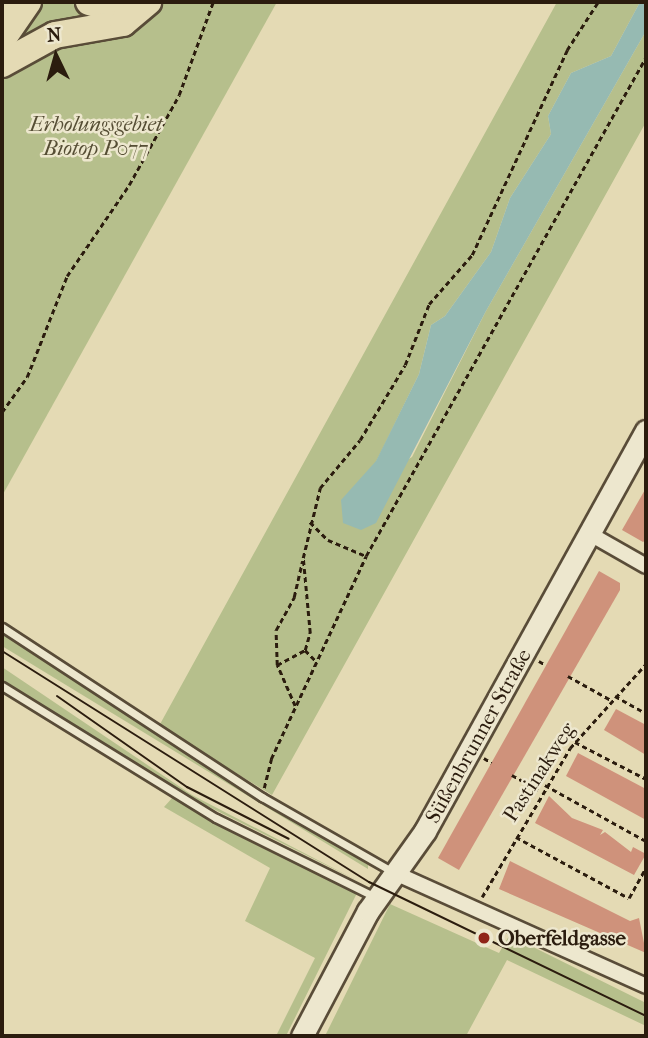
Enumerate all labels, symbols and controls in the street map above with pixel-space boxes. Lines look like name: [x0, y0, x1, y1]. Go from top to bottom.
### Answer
north arrow: [21, 21, 91, 91]
text: N: [46, 23, 62, 47]
park label: Erholungsgebiet Biotop P077: [30, 111, 162, 161]
street label: Süßenbrunner Straße: [420, 644, 536, 828]
street label: Pastinakweg: [498, 718, 580, 826]
place label: Oberfeldgasse: [498, 925, 626, 951]
marker: Oberfeldgasse: [476, 930, 492, 946]

